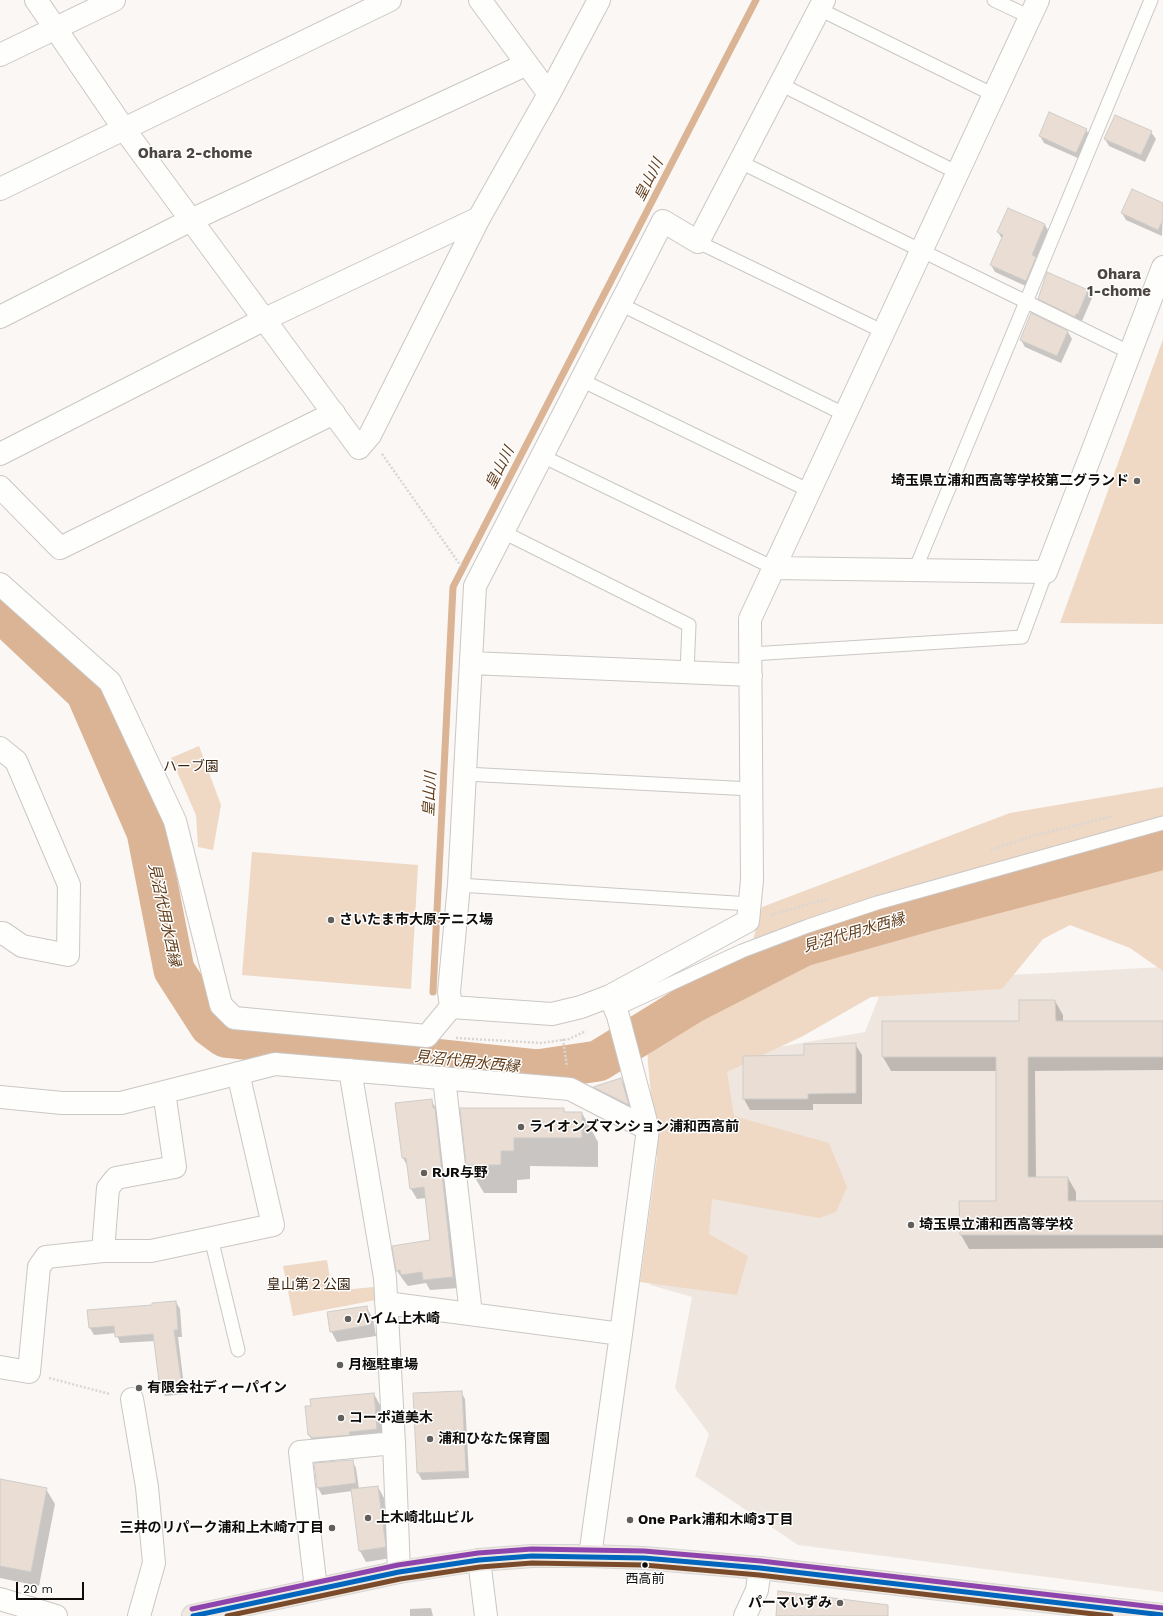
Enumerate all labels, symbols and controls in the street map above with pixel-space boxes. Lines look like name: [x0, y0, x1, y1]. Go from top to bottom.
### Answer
district label: Ohara 2-chome: [138, 145, 252, 163]
water label: 皇山川: [631, 156, 667, 204]
district label: Ohara 1-chome: [1087, 266, 1151, 301]
water label: 皇山川: [482, 444, 518, 492]
place label: 埼玉県立浦和西高等学校第二グランド: [891, 473, 1129, 489]
marker: 埼玉県立浦和西高等学校第二グランド: [1132, 476, 1142, 486]
park label: ハーブ園: [163, 759, 219, 775]
water label: 皇山川: [420, 771, 440, 817]
water label: 見沼代用水西縁: [144, 862, 184, 968]
water label: 見沼代用水西縁: [801, 910, 907, 956]
place label: さいたま市大原テニス場: [339, 912, 493, 928]
marker: さいたま市大原テニス場: [326, 915, 336, 925]
water label: 見沼代用水西縁: [414, 1048, 520, 1076]
place label: ライオンズマンション浦和西高前: [529, 1119, 739, 1135]
marker: ライオンズマンション浦和西高前: [516, 1122, 526, 1132]
place label: RJR与野: [432, 1165, 488, 1181]
marker: RJR与野: [419, 1168, 429, 1178]
place label: 埼玉県立浦和西高等学校: [919, 1217, 1073, 1233]
marker: 埼玉県立浦和西高等学校: [906, 1220, 916, 1230]
park label: 皇山第２公園: [267, 1277, 351, 1293]
place label: ハイム上木崎: [356, 1311, 440, 1327]
marker: ハイム上木崎: [343, 1314, 353, 1324]
place label: 月極駐車場: [348, 1357, 418, 1373]
marker: 月極駐車場: [335, 1360, 345, 1370]
place label: 有限会社ディーパイン: [147, 1380, 287, 1396]
marker: 有限会社ディーパイン: [134, 1383, 144, 1393]
place label: コーポ道美木: [349, 1410, 433, 1426]
marker: コーポ道美木: [336, 1413, 346, 1423]
place label: 浦和ひなた保育園: [438, 1431, 550, 1447]
marker: 浦和ひなた保育園: [425, 1434, 435, 1444]
place label: 上木崎北山ビル: [376, 1510, 474, 1526]
place label: One Park浦和木崎3丁目: [638, 1512, 794, 1528]
marker: 上木崎北山ビル: [363, 1513, 373, 1523]
marker: One Park浦和木崎3丁目: [625, 1515, 635, 1525]
place label: 三井のリパーク浦和上木崎7丁目: [119, 1520, 324, 1536]
marker: 三井のリパーク浦和上木崎7丁目: [327, 1523, 337, 1533]
marker: 西高前: [640, 1560, 650, 1570]
place label: 西高前: [626, 1571, 664, 1587]
scale bar: [18, 1574, 86, 1600]
text: 20 m: [23, 1582, 53, 1596]
place label: パーマいずみ: [748, 1595, 832, 1611]
marker: パーマいずみ: [835, 1598, 845, 1608]

